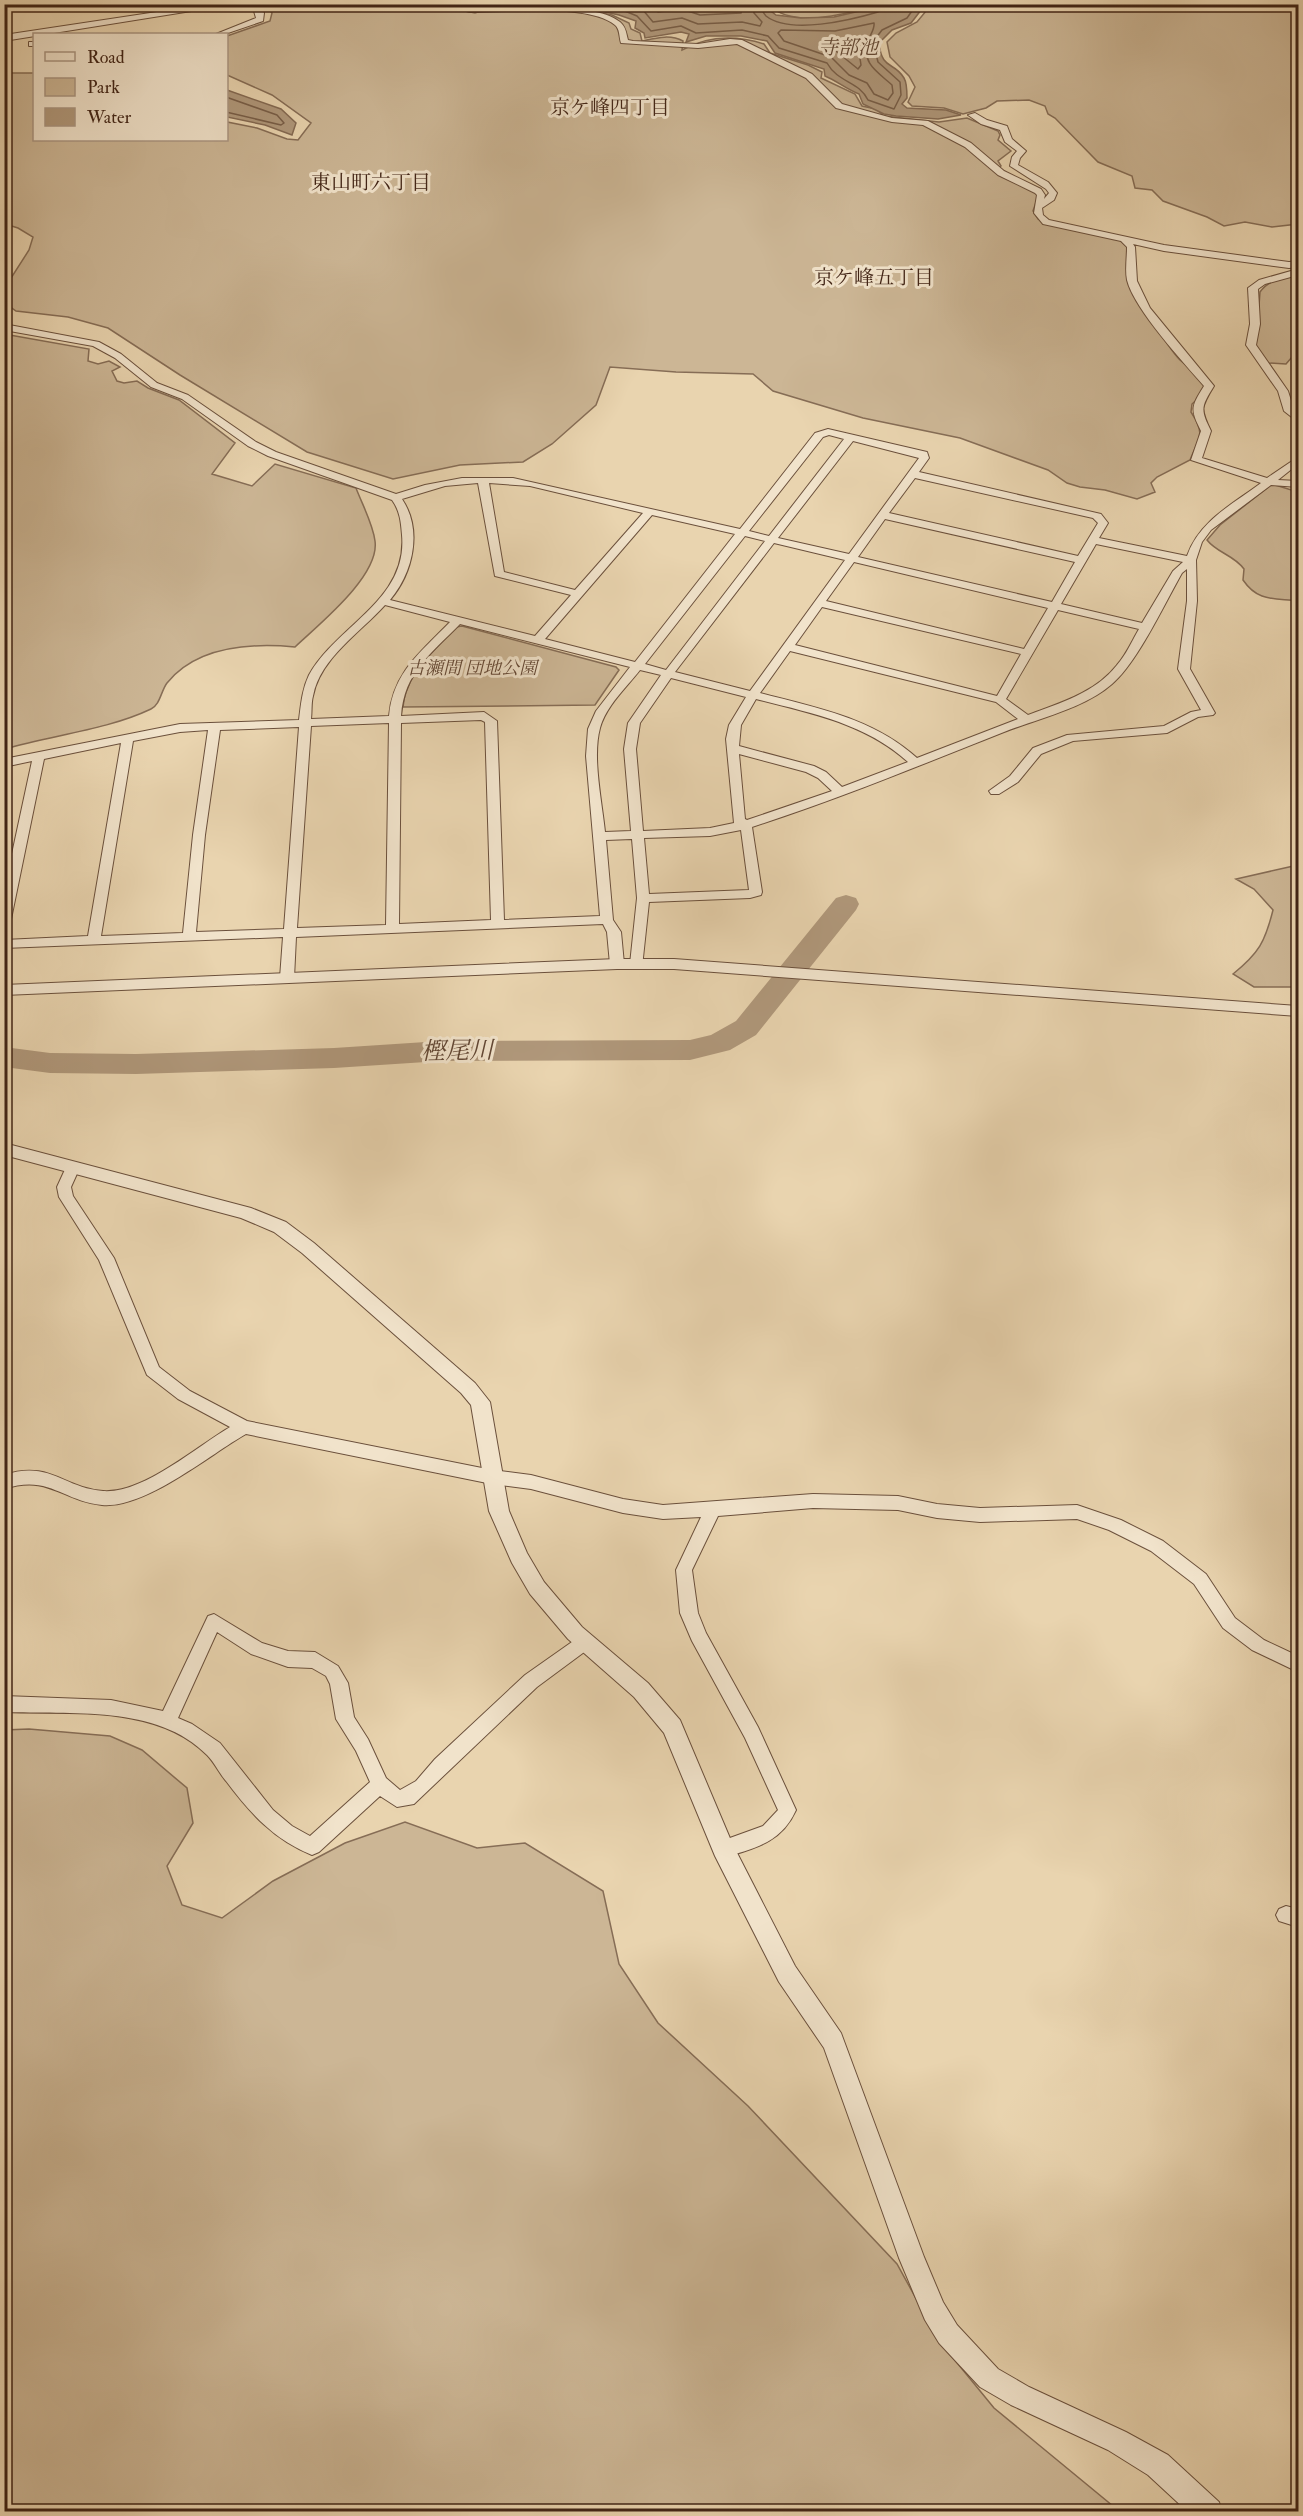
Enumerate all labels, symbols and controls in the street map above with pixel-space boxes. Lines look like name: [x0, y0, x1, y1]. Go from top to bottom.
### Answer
legend: [33, 33, 228, 141]
water label: 寺部池: [818, 35, 880, 60]
text: Road: [87, 46, 125, 69]
text: Park: [87, 76, 120, 99]
district label: 京ケ峰四丁目: [550, 95, 670, 120]
text: Water: [86, 106, 131, 129]
district label: 東山町六丁目: [311, 170, 431, 195]
district label: 京ケ峰五丁目: [814, 265, 934, 290]
park label: 古瀬間 団地公園: [407, 657, 540, 680]
water label: 樫尾川: [421, 1035, 496, 1067]

